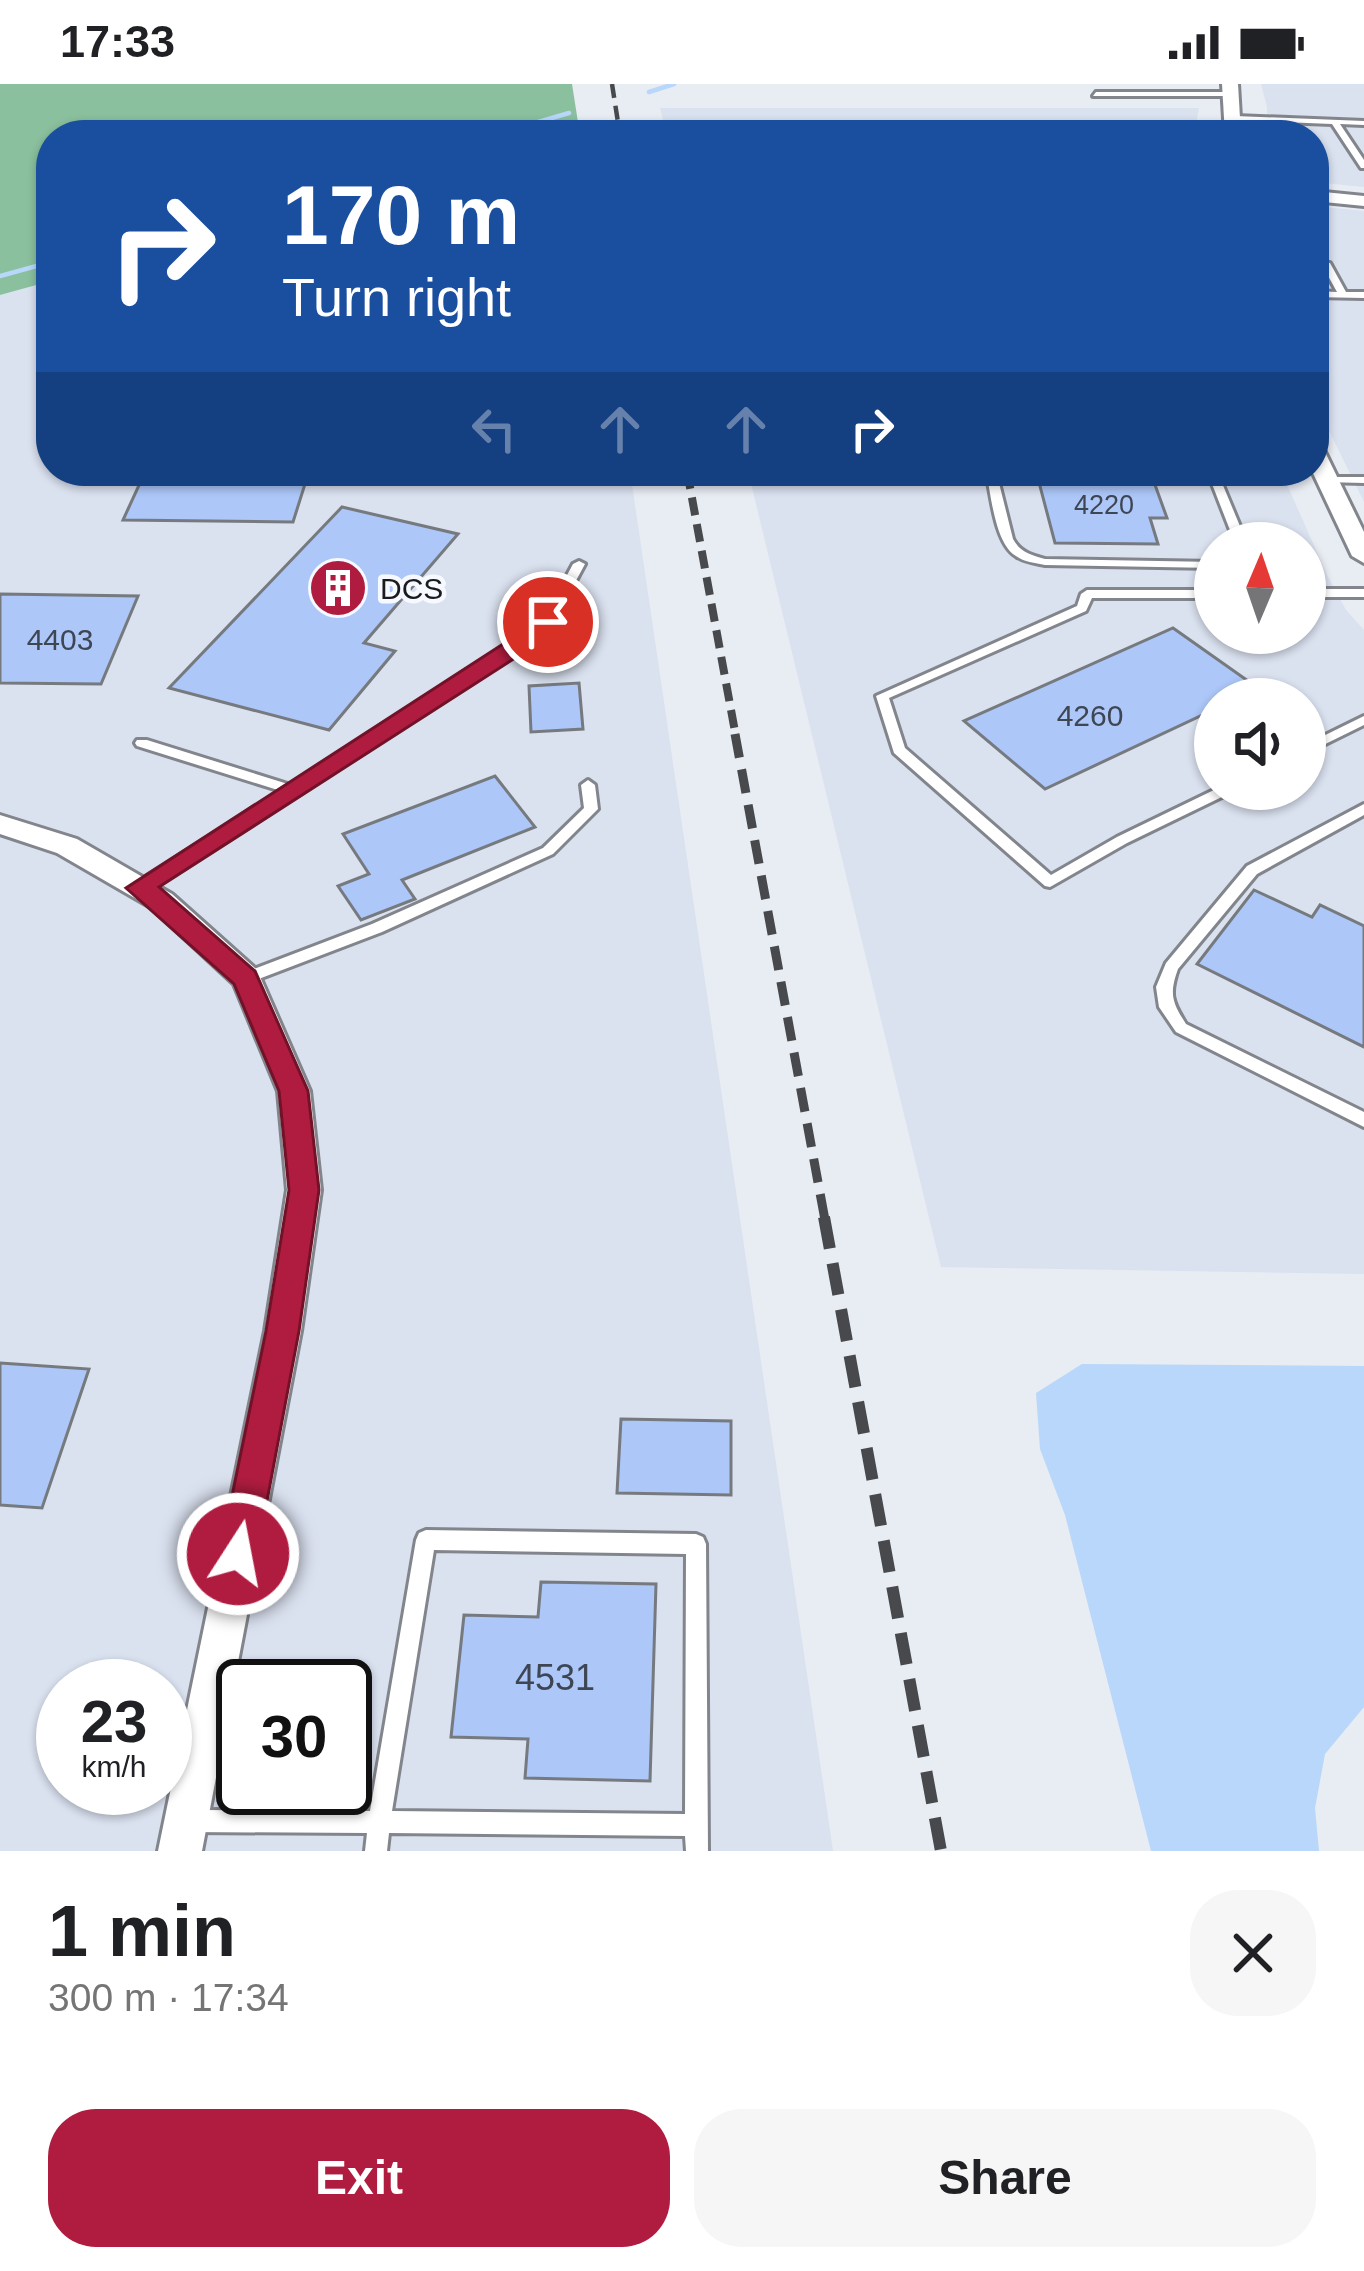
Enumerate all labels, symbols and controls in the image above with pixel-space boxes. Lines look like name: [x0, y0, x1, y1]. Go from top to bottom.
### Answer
text: 17:33: [60, 16, 175, 67]
icon: right: [84, 168, 240, 324]
text: 170 m: [282, 168, 520, 262]
text: Turn right: [282, 267, 511, 327]
icon: left: [461, 396, 527, 462]
icon: ahead: [587, 396, 653, 462]
icon: ahead: [713, 396, 779, 462]
icon: right: [839, 396, 905, 462]
house number: 4220: [1074, 490, 1134, 520]
north arrow: [1194, 522, 1326, 654]
map controls: [1194, 522, 1326, 810]
building icon: DCS: [307, 557, 369, 619]
pin: [497, 571, 599, 673]
place label: DCS: [380, 572, 443, 605]
icon: arrive: [515, 589, 581, 655]
house number: 4403: [27, 623, 93, 656]
button: sound: [1194, 678, 1326, 810]
house number: 4260: [1057, 699, 1123, 732]
position arrow: [175, 1491, 301, 1617]
house number: 4531: [515, 1657, 595, 1698]
speed limit sign: 30: [216, 1659, 372, 1815]
text: 23: [81, 1688, 147, 1755]
text: km/h: [81, 1750, 147, 1783]
button: close: [1190, 1890, 1316, 2016]
text: 1 min: [48, 1891, 236, 1971]
text: 300 m · 17:34: [48, 1976, 289, 2019]
button: Exit: [48, 2109, 670, 2247]
button: Share: [694, 2109, 1316, 2247]

